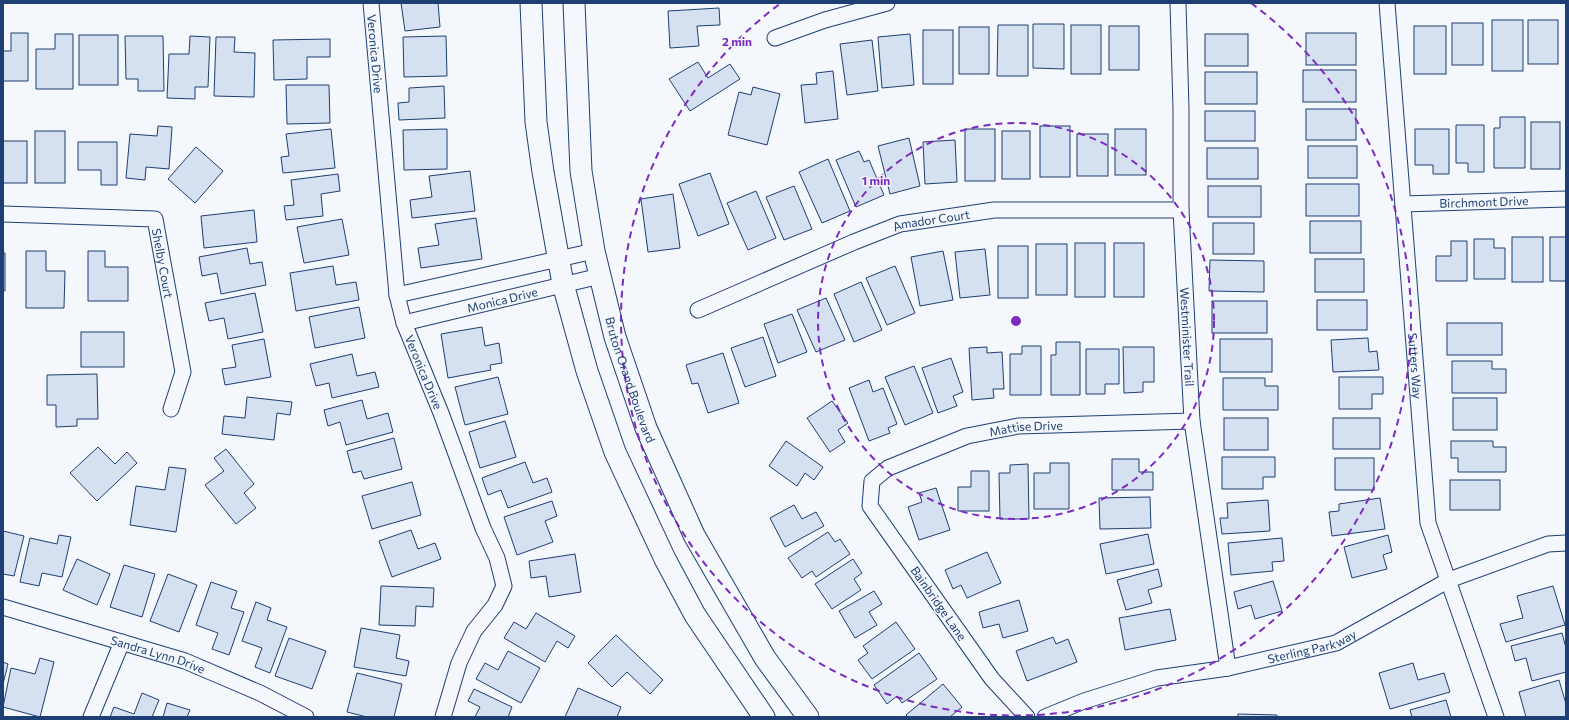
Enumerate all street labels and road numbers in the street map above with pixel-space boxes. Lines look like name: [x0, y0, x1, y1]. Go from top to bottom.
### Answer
street label: Veronica Drive: [365, 14, 386, 94]
street label: Birchmont Drive: [1439, 193, 1529, 210]
street label: Amador Court: [890, 207, 971, 233]
street label: Shelby Court: [150, 227, 176, 299]
street label: Monica Drive: [465, 284, 539, 315]
street label: Westminister Trail: [1178, 287, 1197, 387]
street label: Bruton Orand Boulevard: [603, 315, 659, 445]
street label: Sutters Way: [1406, 332, 1425, 399]
street label: Veronica Drive: [403, 333, 446, 411]
street label: Mattise Drive: [988, 418, 1063, 438]
street label: Bainbridge Lane: [908, 563, 970, 643]
street label: Sterling Parkway: [1266, 626, 1358, 666]
street label: Sandra Lynn Drive: [109, 632, 207, 676]

